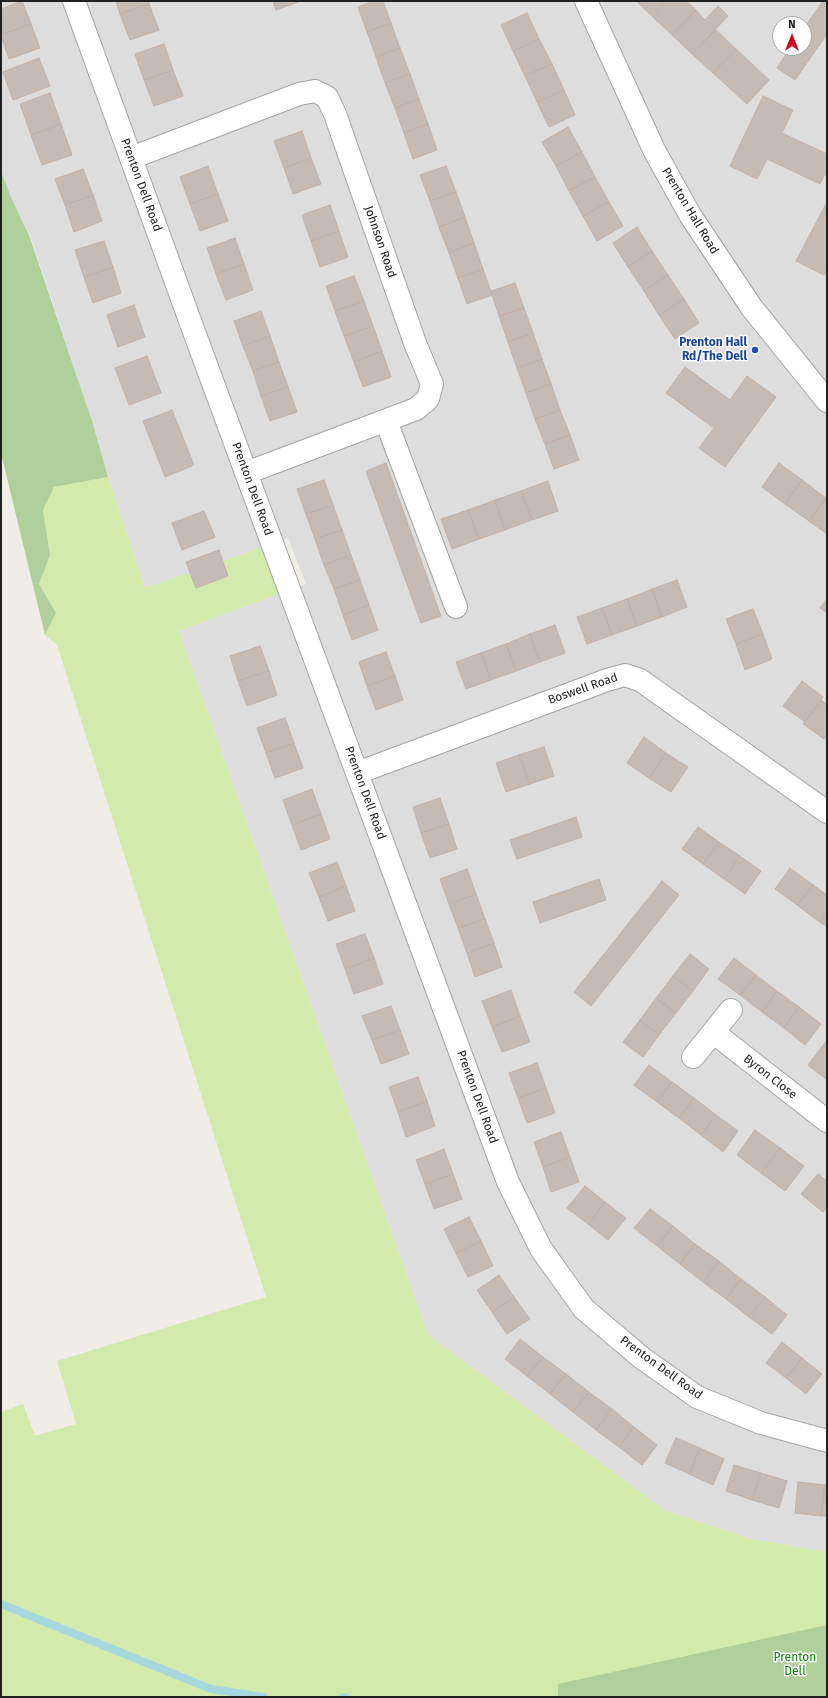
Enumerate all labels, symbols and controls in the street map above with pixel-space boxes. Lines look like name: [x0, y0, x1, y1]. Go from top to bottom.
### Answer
north arrow: [772, 16, 812, 56]
text: N: [788, 18, 796, 31]
street label: Prenton Dell Road: [117, 136, 165, 234]
street label: Prenton Hall Road: [658, 165, 722, 257]
street label: Johnson Road: [361, 204, 399, 280]
place label: Prenton Hall Rd/The Dell: [679, 336, 747, 364]
marker: Prenton Hall Rd/The Dell: [750, 345, 760, 355]
street label: Prenton Dell Road: [228, 440, 276, 538]
street label: Boswell Road: [546, 670, 620, 708]
street label: Prenton Dell Road: [341, 744, 389, 842]
street label: Prenton Dell Road: [453, 1048, 501, 1146]
street label: Byron Close: [740, 1052, 800, 1102]
street label: Prenton Dell Road: [617, 1333, 705, 1403]
park label: Prenton Dell: [774, 1651, 816, 1679]

